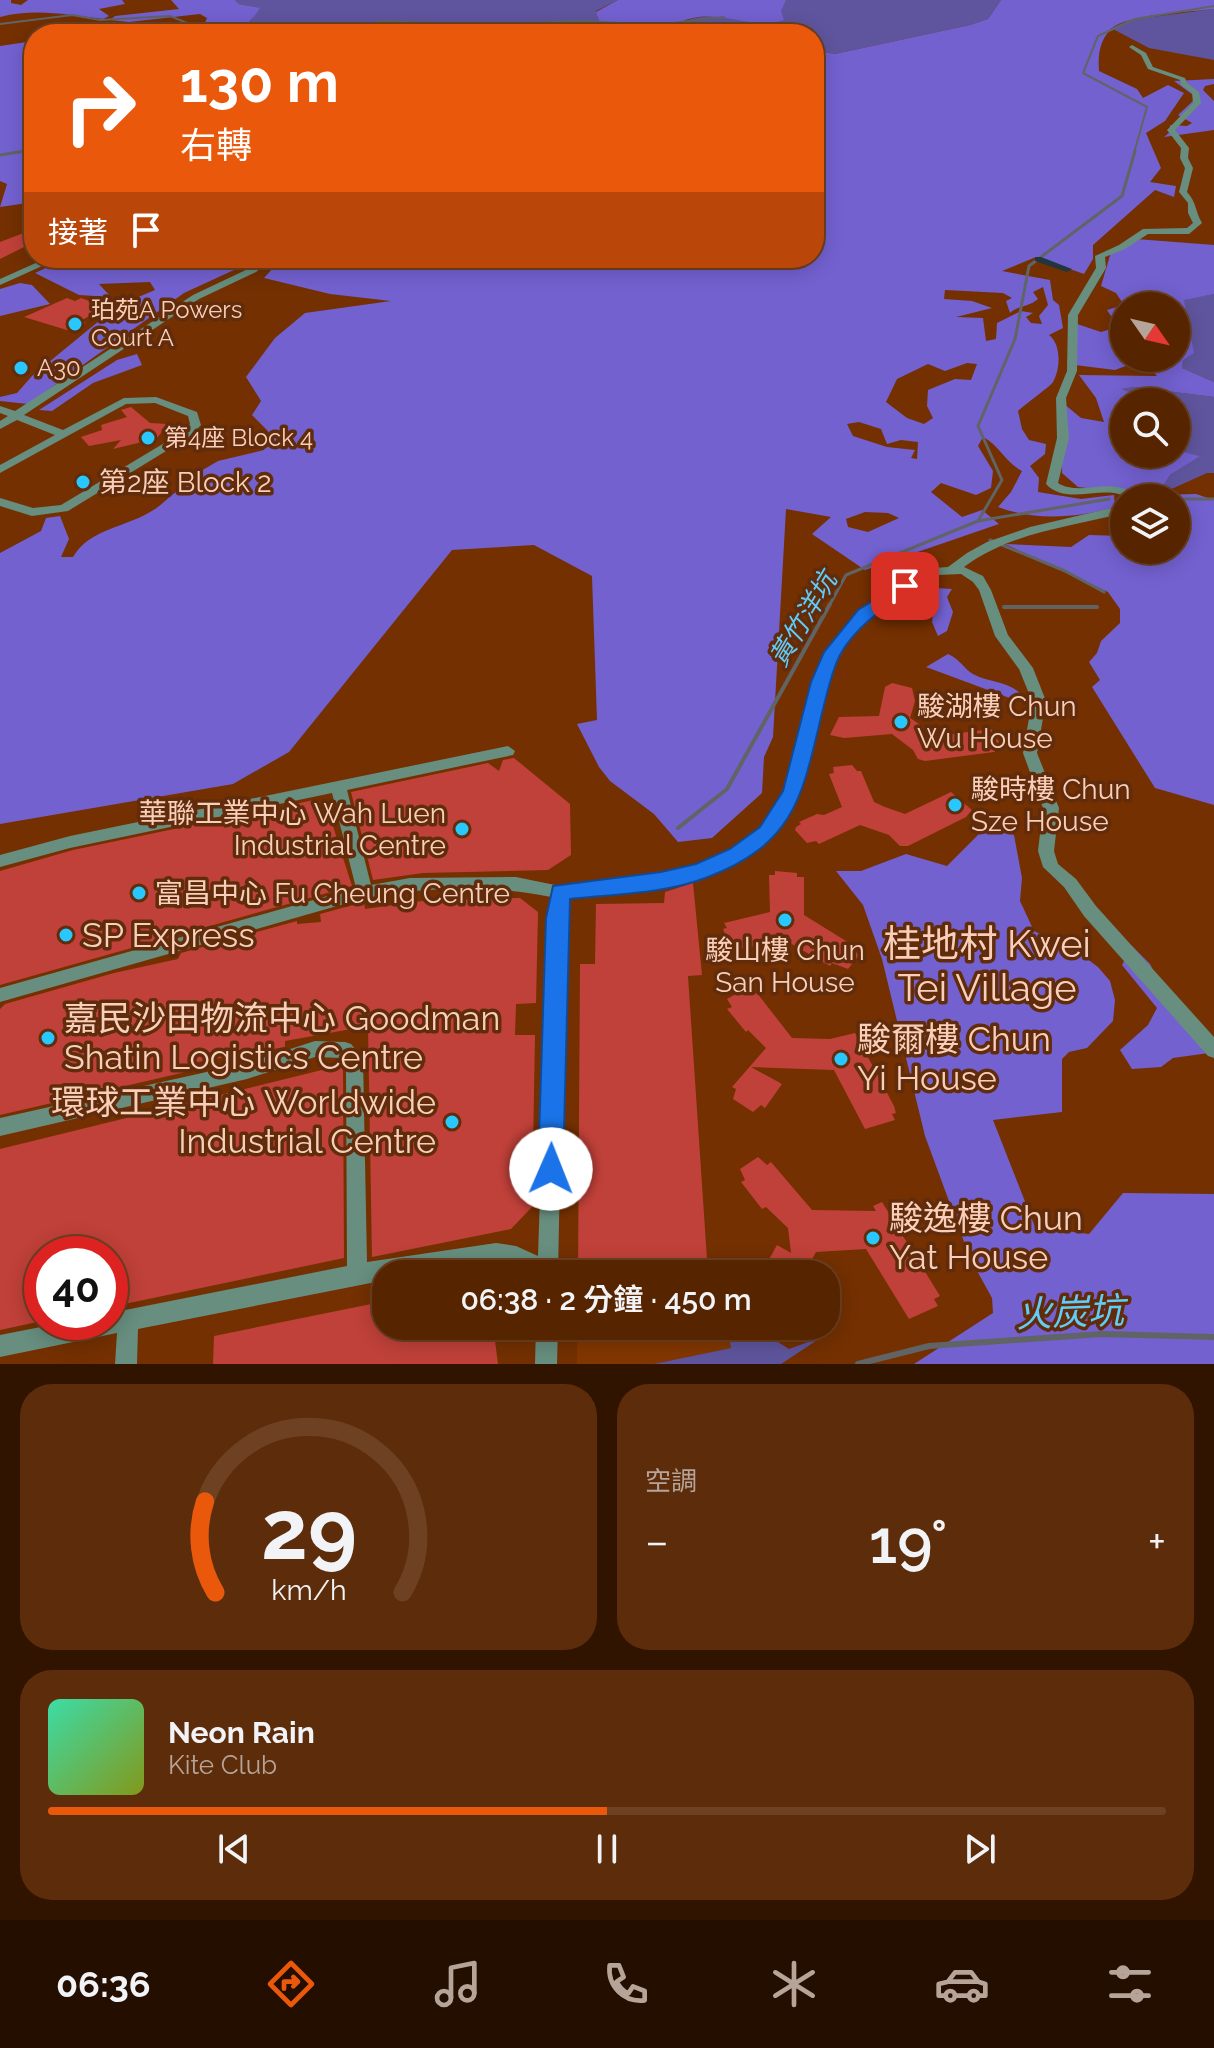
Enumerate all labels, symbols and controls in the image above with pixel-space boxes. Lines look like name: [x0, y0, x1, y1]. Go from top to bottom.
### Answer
text: 130 m: [180, 49, 339, 115]
icon: right: [48, 56, 152, 160]
text: 右轉: [180, 124, 252, 166]
icon: arrive: [124, 208, 168, 252]
text: 接著: [48, 215, 108, 250]
north arrow: [1110, 292, 1190, 372]
map controls: [1110, 292, 1190, 564]
place label: 珀苑A Powers Court A: [91, 295, 242, 352]
marker: 珀苑A Powers Court A: [66, 315, 84, 333]
place label: A30: [37, 353, 81, 382]
marker: A30: [12, 359, 30, 377]
button: search: [1110, 388, 1190, 468]
place label: 第4座 Block 4: [164, 423, 313, 452]
marker: 第4座 Block 4: [139, 429, 157, 447]
place label: 第2座 Block 2: [99, 466, 272, 499]
marker: 第2座 Block 2: [74, 473, 92, 491]
button: layers: [1110, 484, 1190, 564]
pin: [871, 552, 939, 620]
water label: 黃竹洋坑: [763, 563, 845, 671]
icon: arrive: [883, 564, 927, 608]
place label: 駿湖樓 Chun Wu House: [917, 690, 1077, 755]
marker: 駿湖樓 Chun Wu House: [892, 713, 910, 731]
place label: 駿時樓 Chun Sze House: [971, 773, 1131, 838]
marker: 駿時樓 Chun Sze House: [946, 796, 964, 814]
place label: 華聯工業中心 Wah Luen Industrial Centre: [139, 797, 446, 862]
marker: 華聯工業中心 Wah Luen Industrial Centre: [453, 820, 471, 838]
place label: 富昌中心 Fu Cheung Centre: [155, 877, 510, 910]
marker: 富昌中心 Fu Cheung Centre: [130, 884, 148, 902]
marker: 駿山樓 Chun San House: [776, 911, 794, 929]
place label: SP Express: [82, 915, 255, 955]
district label: 桂地村 Kwei Tei Village: [883, 921, 1091, 1010]
marker: SP Express: [57, 926, 75, 944]
place label: 駿山樓 Chun San House: [705, 934, 865, 999]
place label: 嘉民沙田物流中心 Goodman Shatin Logistics Centre: [64, 998, 500, 1077]
place label: 駿爾樓 Chun Yi House: [857, 1019, 1051, 1098]
marker: 嘉民沙田物流中心 Goodman Shatin Logistics Centre: [39, 1029, 57, 1047]
marker: 駿爾樓 Chun Yi House: [832, 1050, 850, 1068]
place label: 環球工業中心 Worldwide Industrial Centre: [51, 1082, 436, 1161]
marker: 環球工業中心 Worldwide Industrial Centre: [443, 1113, 461, 1131]
position arrow: [509, 1127, 593, 1211]
place label: 駿逸樓 Chun Yat House: [889, 1198, 1083, 1277]
marker: 駿逸樓 Chun Yat House: [864, 1229, 882, 1247]
speed limit sign: 40: [24, 1236, 128, 1340]
text: 06:38 · 2 分鐘 · 450 m: [460, 1282, 752, 1317]
water label: 火炭坑: [1015, 1289, 1130, 1335]
text: 空調: [645, 1466, 697, 1496]
text: 29: [261, 1481, 356, 1578]
text: 19°: [869, 1507, 947, 1577]
text: −: [645, 1516, 669, 1567]
text: +: [1148, 1516, 1166, 1567]
text: km/h: [271, 1573, 346, 1607]
text: Neon Rain: [168, 1715, 315, 1750]
text: Kite Club: [168, 1750, 277, 1780]
icon: previous: [212, 1827, 256, 1871]
icon: pause: [585, 1827, 629, 1871]
icon: next: [958, 1827, 1002, 1871]
icon: directions: [263, 1956, 319, 2012]
icon: music: [430, 1956, 486, 2012]
icon: phone: [598, 1956, 654, 2012]
icon: climate: [766, 1956, 822, 2012]
icon: car: [934, 1956, 990, 2012]
icon: filters: [1102, 1956, 1158, 2012]
text: 06:36: [56, 1963, 151, 2005]

